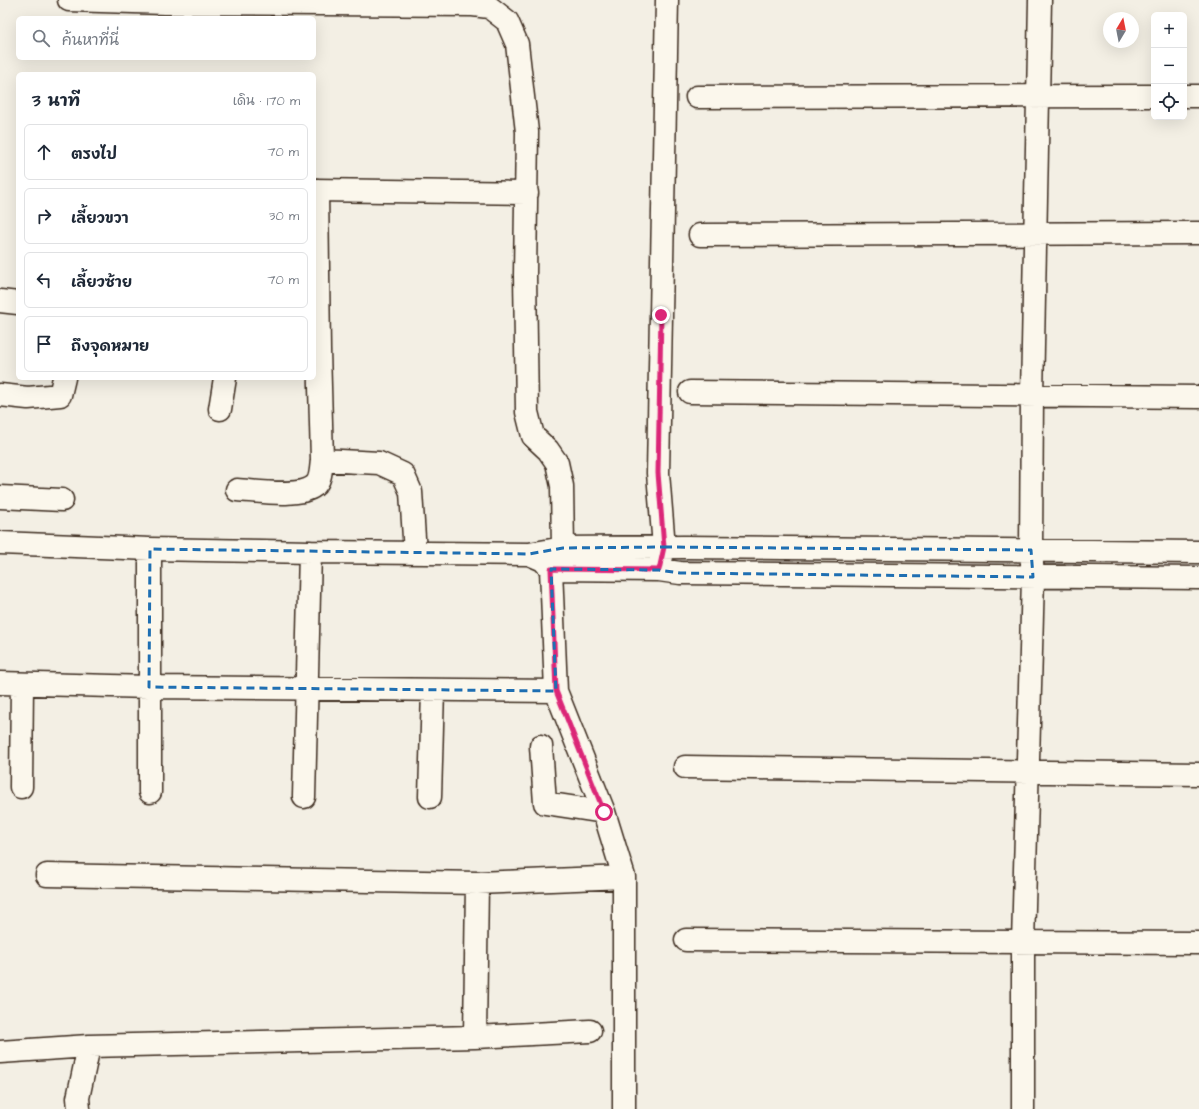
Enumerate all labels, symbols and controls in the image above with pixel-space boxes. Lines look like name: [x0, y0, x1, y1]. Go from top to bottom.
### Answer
north arrow: [1103, 12, 1139, 48]
map controls: [1151, 12, 1187, 120]
button: +: [1151, 12, 1187, 48]
search box: [16, 16, 316, 60]
icon: search: [30, 27, 52, 49]
text: ค้นหาที่นี่: [62, 30, 119, 51]
button: −: [1151, 48, 1187, 84]
button: locate: [1151, 84, 1187, 120]
text: 3 นาที: [32, 89, 80, 113]
text: เดิน · 170 m: [233, 92, 300, 110]
icon: ahead: [33, 141, 55, 163]
text: 70 m: [267, 143, 299, 161]
text: ตรงไป: [71, 144, 117, 165]
icon: right: [33, 205, 55, 227]
text: 30 m: [269, 207, 299, 225]
text: เลี้ยวขวา: [71, 208, 129, 229]
icon: left: [33, 269, 55, 291]
text: 70 m: [267, 271, 299, 289]
text: เลี้ยวซ้าย: [71, 272, 132, 293]
route end: [652, 306, 670, 324]
icon: arrive: [33, 333, 55, 355]
text: ถึงจุดหมาย: [71, 336, 149, 357]
route start: [595, 803, 613, 821]

